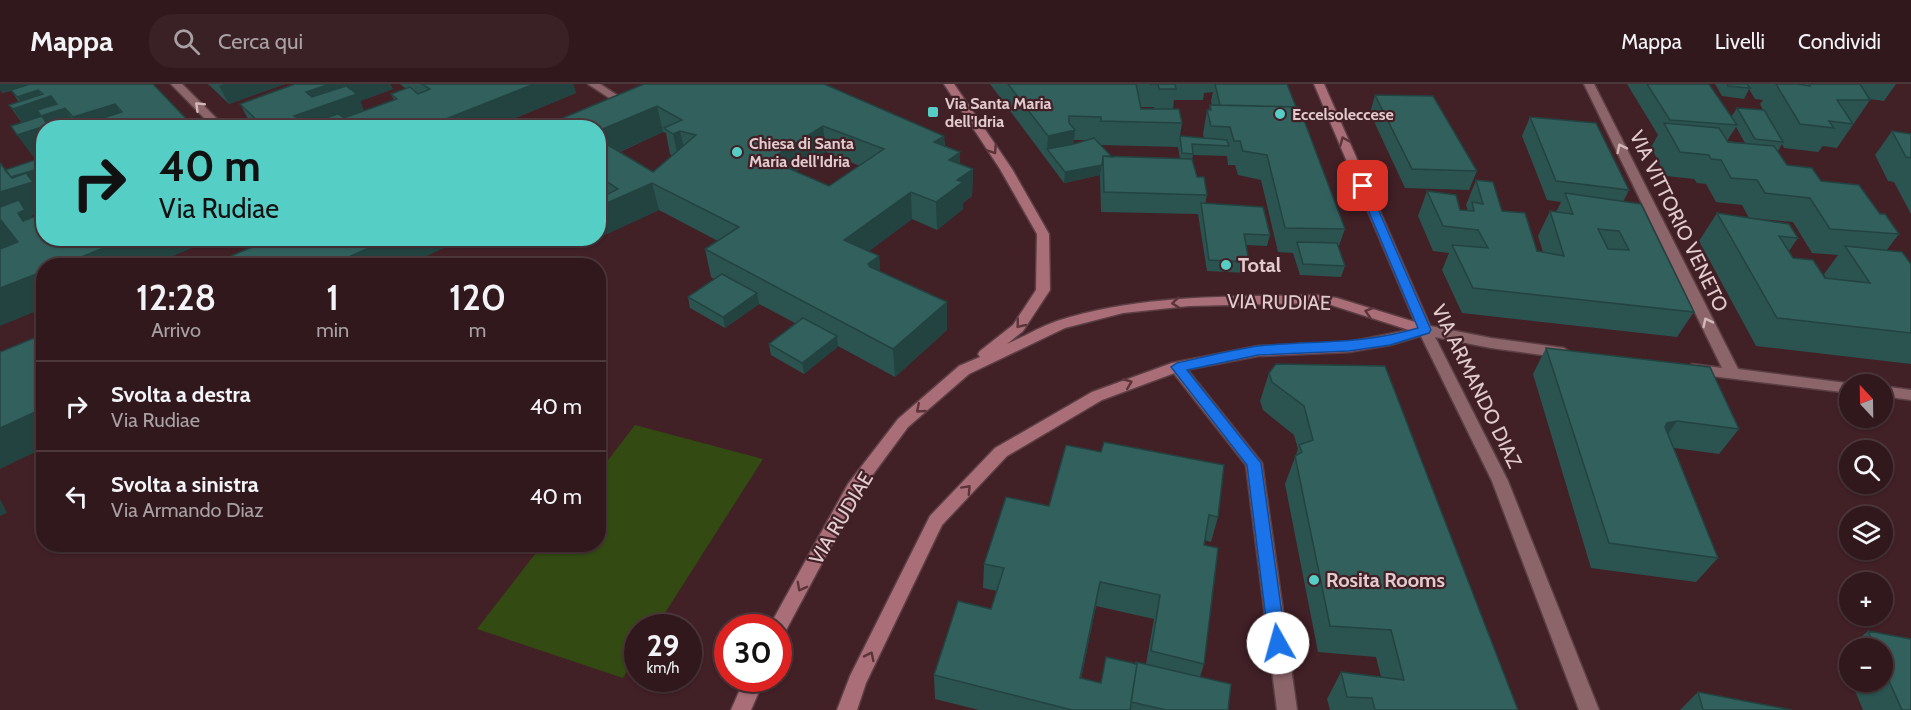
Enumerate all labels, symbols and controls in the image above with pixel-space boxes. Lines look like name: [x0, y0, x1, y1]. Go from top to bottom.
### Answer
search box: [149, 14, 569, 68]
text: Mappa: [30, 24, 113, 58]
icon: search: [170, 25, 203, 58]
text: Cerca qui: [218, 28, 303, 55]
text: Mappa: [1621, 29, 1682, 54]
text: Livelli: [1715, 29, 1765, 54]
text: Condividi: [1798, 29, 1881, 54]
place label: Via Santa Maria dell'Idria: [945, 94, 1052, 131]
one-way arrow: [195, 102, 206, 113]
marker: Via Santa Maria dell'Idria: [926, 105, 940, 119]
place label: Eccelsoleccese: [1292, 105, 1394, 124]
marker: Eccelsoleccese: [1273, 107, 1287, 121]
street label: VIA VITTORIO VENETO: [1625, 126, 1733, 316]
place label: Chiesa di Santa Maria dell'Idria: [749, 134, 854, 171]
one-way arrow: [1339, 136, 1351, 147]
text: 40 m: [159, 140, 261, 192]
one-way arrow: [986, 143, 997, 154]
one-way arrow: [1616, 143, 1628, 154]
icon: right: [60, 144, 138, 222]
marker: Chiesa di Santa Maria dell'Idria: [730, 145, 744, 159]
pin: [1337, 160, 1388, 211]
icon: arrive: [1346, 169, 1379, 202]
text: Via Rudiae: [159, 192, 279, 225]
place label: Total: [1238, 253, 1281, 277]
marker: Total: [1219, 258, 1233, 272]
text: 12:28: [136, 275, 216, 319]
text: 1: [326, 275, 339, 319]
text: 120: [449, 275, 506, 319]
street label: VIA RUDIAE: [1227, 289, 1331, 315]
one-way arrow: [1171, 296, 1180, 309]
street label: VIA ARMANDO DIAZ: [1427, 301, 1527, 471]
one-way arrow: [1364, 307, 1375, 319]
one-way arrow: [1016, 317, 1027, 328]
text: Arrivo: [151, 318, 201, 342]
text: min: [316, 318, 349, 342]
text: m: [469, 318, 486, 342]
one-way arrow: [1703, 318, 1715, 329]
north arrow: [1839, 374, 1893, 428]
map controls: [1839, 374, 1893, 692]
one-way arrow: [1122, 378, 1133, 391]
text: Svolta a destra: [111, 381, 251, 408]
icon: right: [60, 390, 93, 423]
text: 40 m: [530, 393, 582, 420]
one-way arrow: [916, 402, 927, 413]
text: Via Rudiae: [111, 408, 200, 432]
button: search: [1839, 440, 1893, 494]
street label: VIA RUDIAE: [804, 467, 878, 569]
text: Svolta a sinistra: [111, 471, 259, 498]
icon: left: [60, 480, 93, 513]
text: 40 m: [530, 483, 582, 510]
one-way arrow: [960, 485, 971, 495]
text: Via Armando Diaz: [111, 498, 264, 522]
button: layers: [1839, 506, 1893, 560]
place label: Rosita Rooms: [1326, 568, 1445, 592]
button: +: [1839, 572, 1893, 626]
marker: Rosita Rooms: [1307, 573, 1321, 587]
one-way arrow: [797, 581, 808, 592]
position arrow: [1246, 611, 1310, 675]
speed limit sign: 30: [714, 614, 792, 692]
text: 29: [647, 627, 679, 664]
button: −: [1839, 638, 1893, 692]
one-way arrow: [862, 652, 874, 663]
text: km/h: [647, 659, 679, 677]

